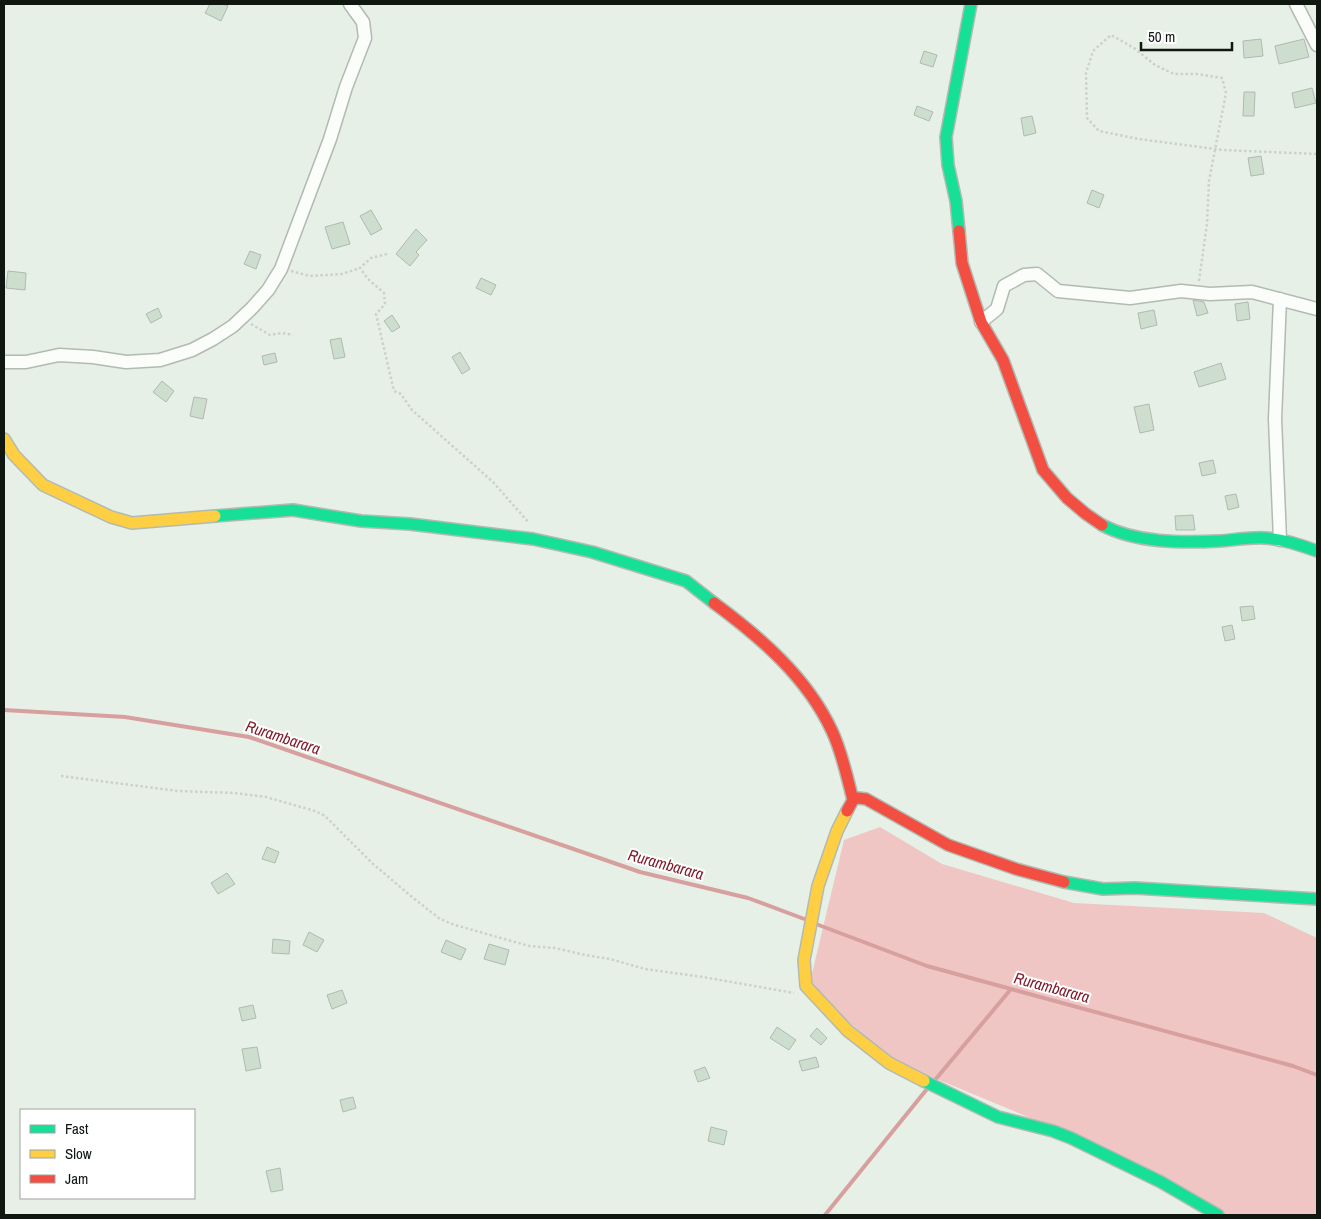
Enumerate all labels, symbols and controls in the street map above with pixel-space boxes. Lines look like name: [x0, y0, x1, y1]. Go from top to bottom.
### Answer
scale bar: [1141, 20, 1232, 52]
text: 50 m: [1148, 26, 1175, 47]
water label: Rurambarara: [243, 715, 323, 759]
water label: Rurambarara: [626, 843, 706, 885]
water label: Rurambarara: [1012, 966, 1092, 1008]
legend: [20, 1109, 195, 1199]
text: Fast: [65, 1118, 89, 1139]
text: Slow: [65, 1143, 92, 1164]
text: Jam: [65, 1168, 88, 1189]

